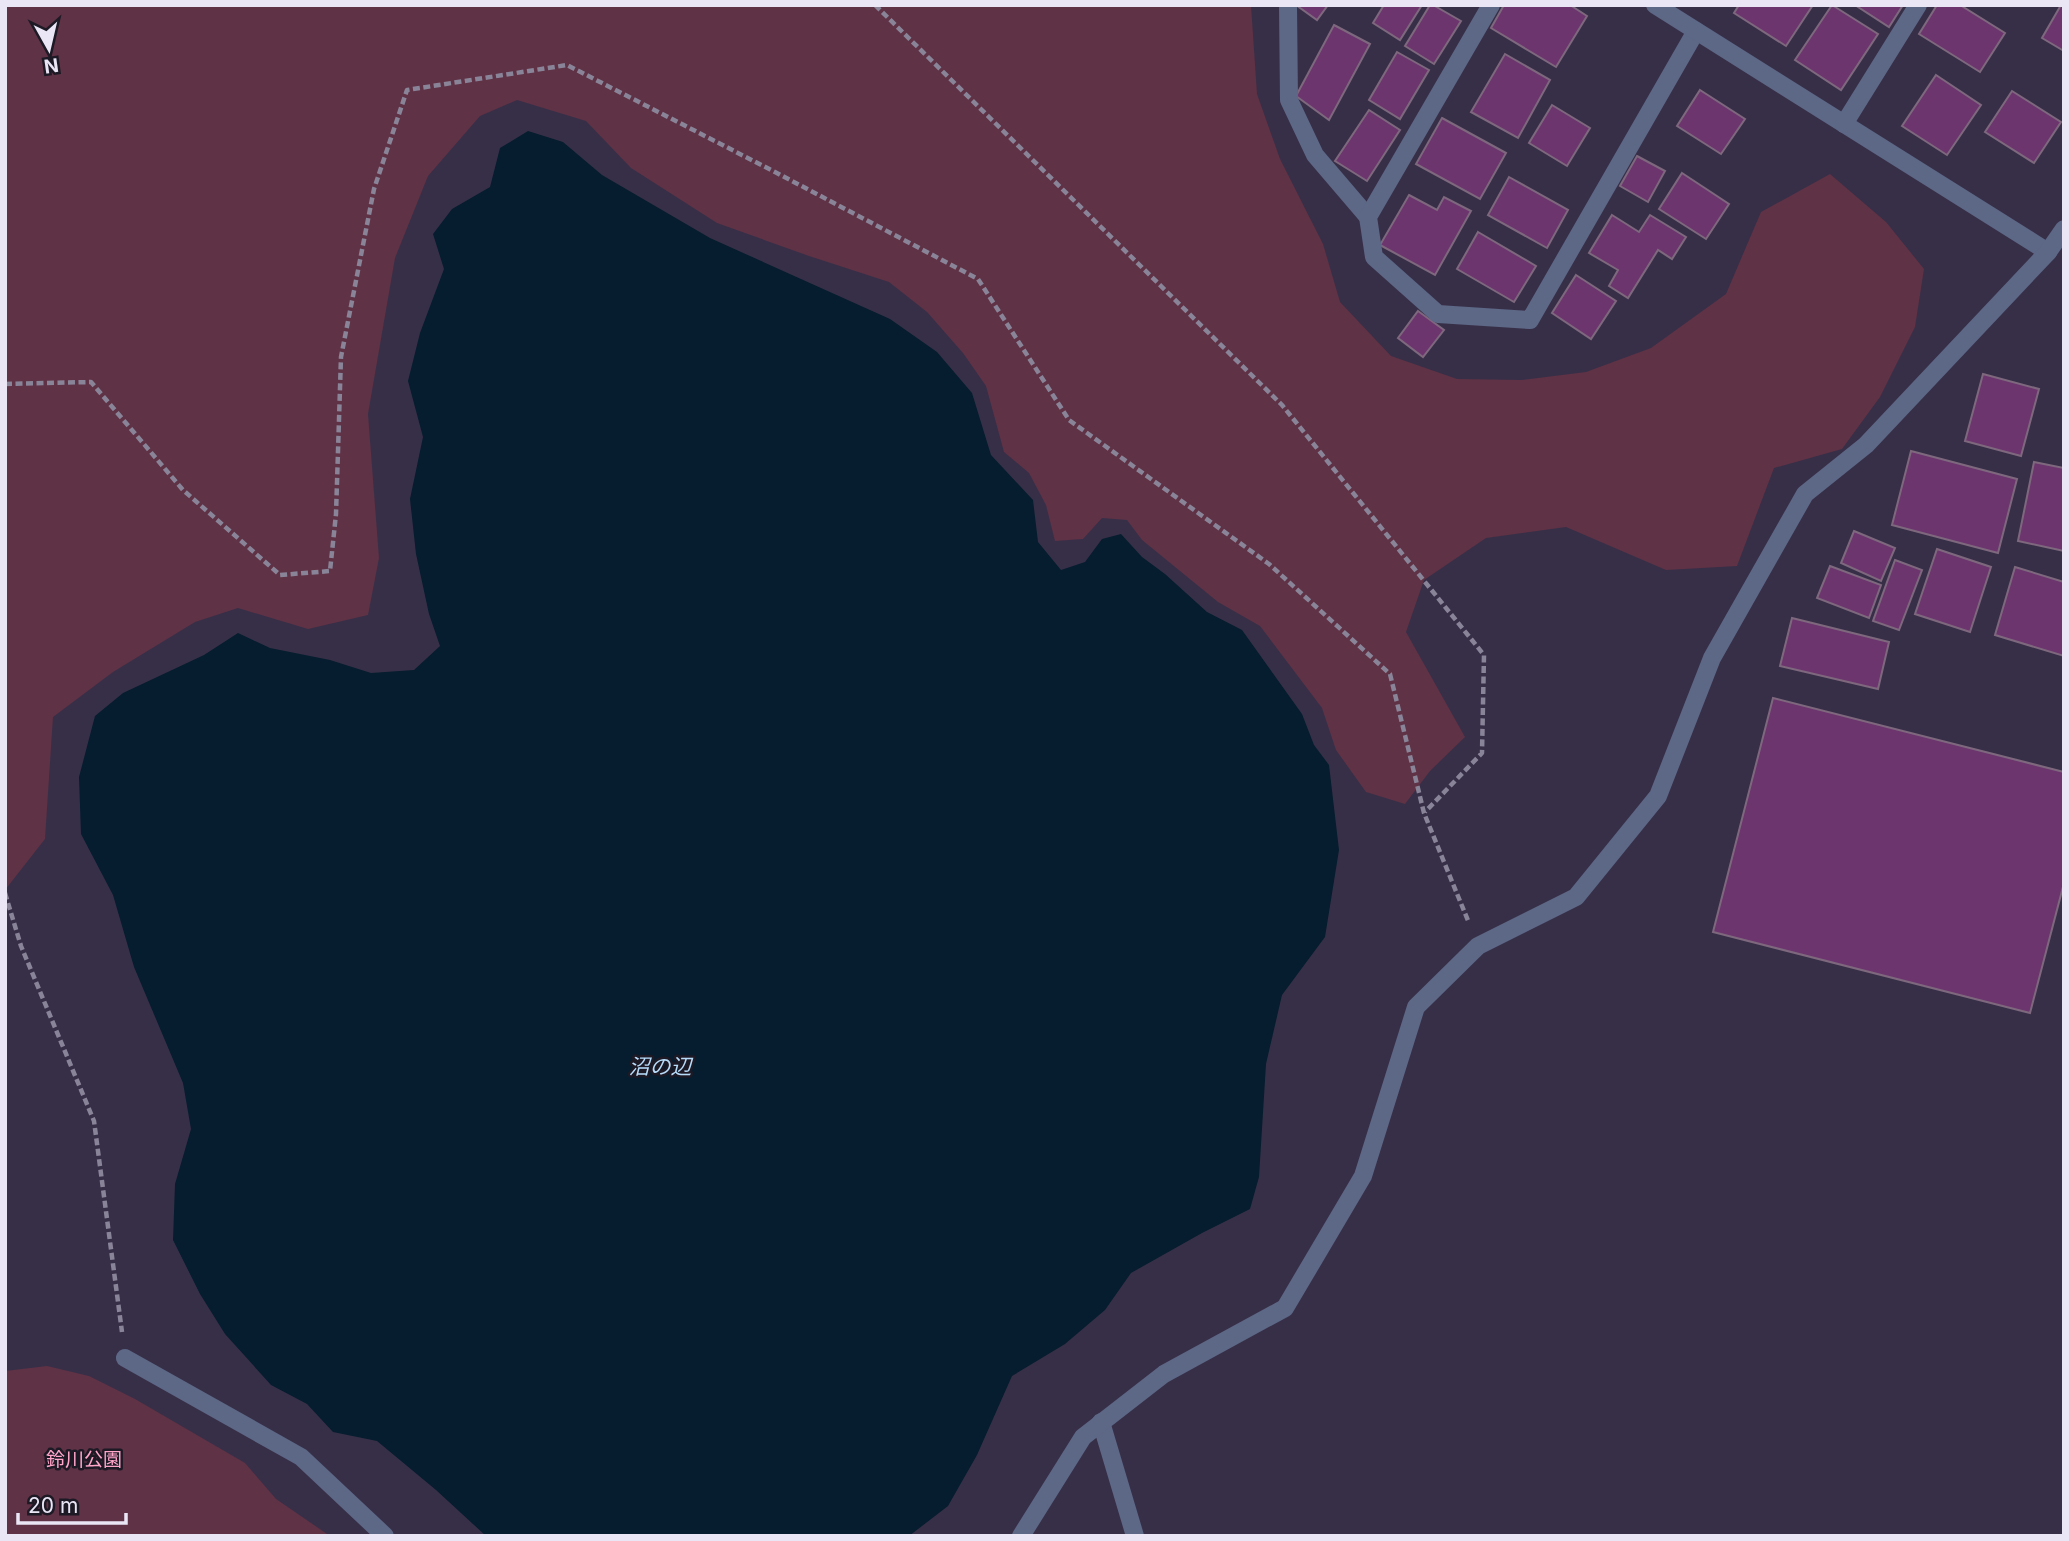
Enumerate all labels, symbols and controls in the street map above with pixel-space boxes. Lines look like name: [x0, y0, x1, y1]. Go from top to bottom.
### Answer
north arrow: [14, 14, 84, 84]
text: N: [43, 53, 60, 78]
water label: 沼の辺: [629, 1054, 693, 1079]
park label: 鈴川公園: [46, 1448, 122, 1471]
scale bar: [18, 1482, 126, 1526]
text: 20 m: [28, 1493, 78, 1518]

